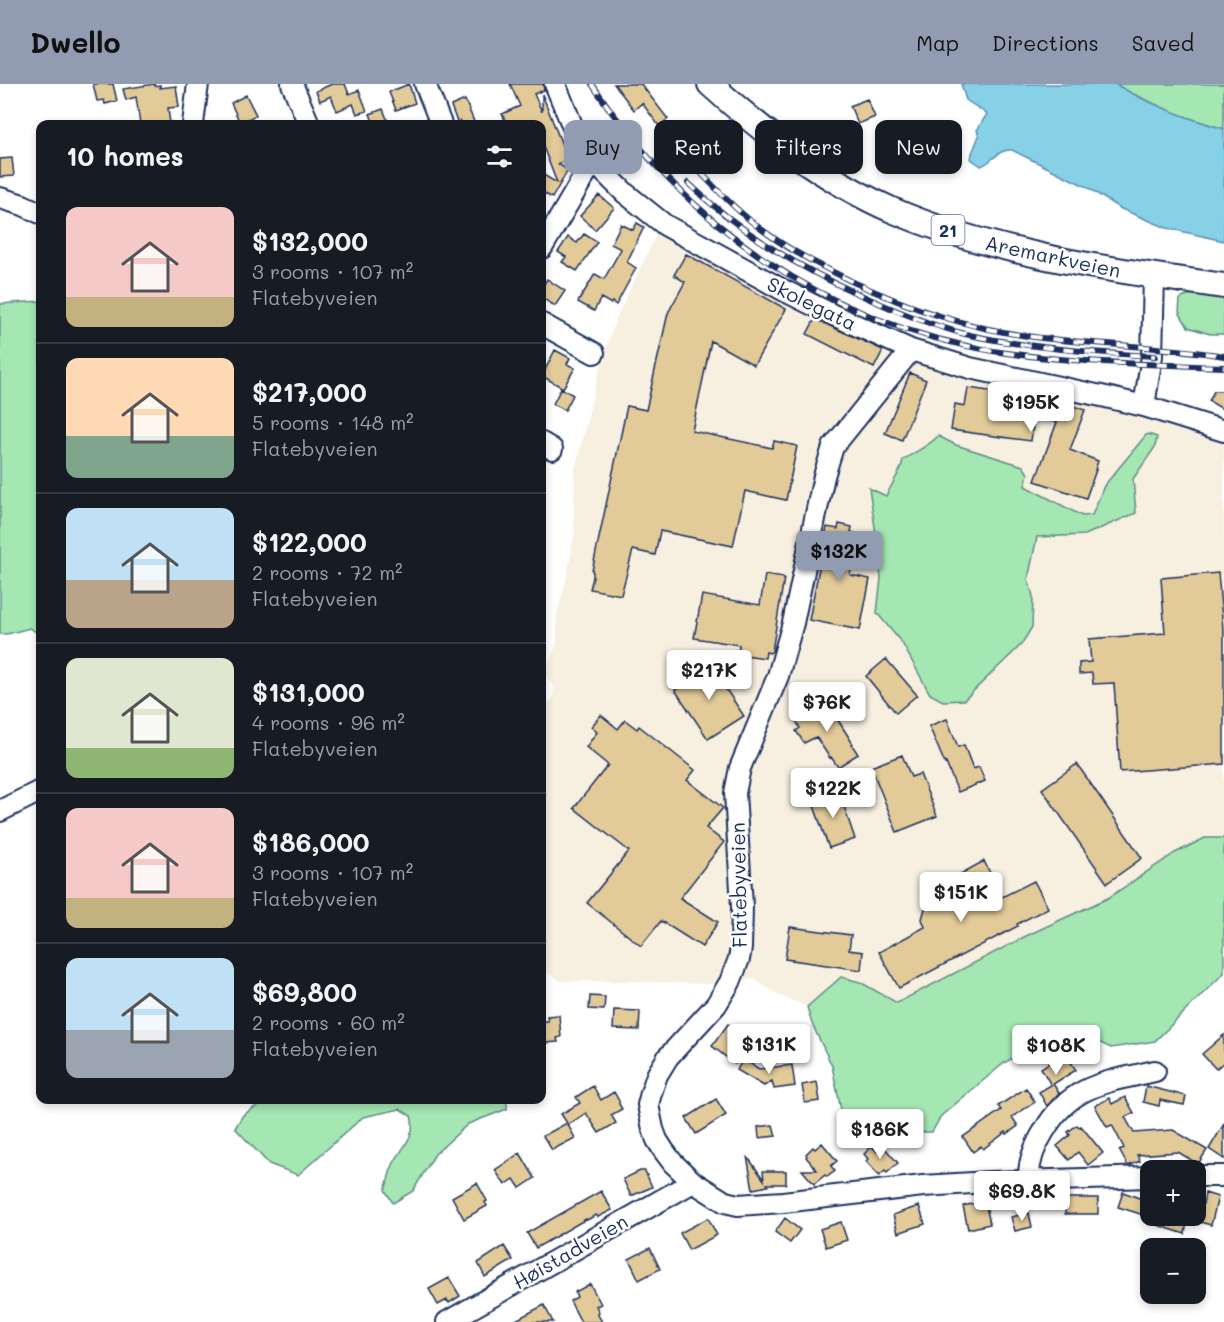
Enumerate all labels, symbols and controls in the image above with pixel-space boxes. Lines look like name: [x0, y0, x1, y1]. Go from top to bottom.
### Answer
text: Dwello: [30, 24, 120, 60]
text: Map: [916, 29, 959, 56]
text: Directions: [992, 29, 1099, 56]
text: Saved: [1132, 29, 1194, 56]
chip: Buy: [564, 120, 642, 174]
chip: Rent: [654, 120, 743, 174]
chip: Filters: [755, 120, 863, 174]
chip: New: [875, 120, 962, 174]
text: 10 homes: [66, 139, 184, 173]
icon: filters: [483, 140, 516, 173]
road number: 21: [932, 215, 964, 245]
text: $132,000: [252, 224, 368, 258]
street label: Aremarkveien: [983, 229, 1123, 283]
icon: home: [114, 231, 186, 303]
text: 3 rooms · 107 m²: [252, 258, 413, 284]
street label: Skolegata: [763, 270, 861, 336]
text: Flatebyveien: [252, 284, 378, 310]
text: $217,000: [252, 375, 367, 409]
icon: home: [114, 382, 186, 454]
pin: $195K: [989, 382, 1073, 433]
text: $195K: [1002, 388, 1060, 414]
text: 5 rooms · 148 m²: [252, 409, 414, 435]
text: Flatebyveien: [252, 435, 378, 461]
text: $122,000: [252, 525, 367, 559]
pin: $132K: [797, 531, 881, 582]
icon: home: [114, 532, 186, 604]
text: $132K: [810, 537, 868, 563]
text: 2 rooms · 72 m²: [252, 559, 403, 585]
text: Flatebyveien: [252, 585, 378, 611]
pin: $217K: [667, 650, 751, 701]
text: $217K: [681, 656, 737, 682]
text: $131,000: [252, 675, 365, 709]
icon: home: [114, 682, 186, 754]
pin: $76K: [791, 682, 863, 733]
text: $76K: [803, 688, 851, 714]
text: 4 rooms · 96 m²: [252, 709, 405, 735]
text: Flatebyveien: [252, 735, 378, 761]
pin: $122K: [791, 768, 875, 819]
text: $122K: [805, 774, 861, 800]
street label: Flatebyveien: [724, 822, 752, 948]
text: $186,000: [252, 825, 370, 859]
icon: home: [114, 832, 186, 904]
text: 3 rooms · 107 m²: [252, 859, 413, 885]
pin: $151K: [919, 872, 1003, 923]
text: $151K: [934, 878, 988, 904]
text: Flatebyveien: [252, 885, 378, 911]
text: $69,800: [252, 975, 357, 1009]
icon: home: [114, 982, 186, 1054]
text: 2 rooms · 60 m²: [252, 1009, 405, 1035]
pin: $131K: [727, 1024, 811, 1075]
pin: $108K: [1014, 1025, 1098, 1076]
text: $131K: [741, 1030, 797, 1056]
text: $108K: [1026, 1031, 1086, 1057]
text: Flatebyveien: [252, 1035, 378, 1061]
pin: $186K: [838, 1109, 922, 1160]
text: $186K: [851, 1115, 909, 1141]
map controls: [1140, 1160, 1206, 1304]
button: +: [1140, 1160, 1206, 1226]
pin: $69.8K: [973, 1171, 1071, 1222]
text: $69.8K: [988, 1177, 1056, 1203]
street label: Høistadveien: [508, 1208, 632, 1294]
button: −: [1140, 1238, 1206, 1304]

